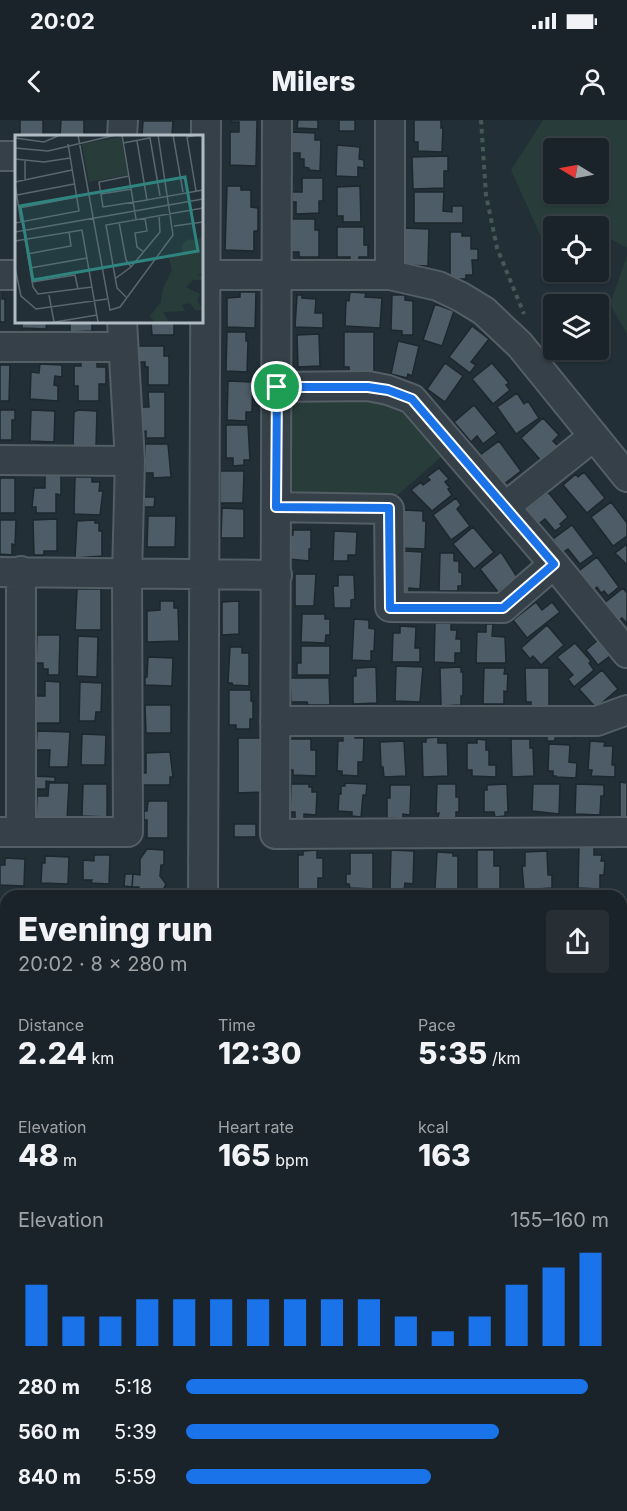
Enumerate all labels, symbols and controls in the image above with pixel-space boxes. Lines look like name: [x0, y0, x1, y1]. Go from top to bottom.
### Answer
text: 20:02: [30, 8, 95, 34]
icon: back: [18, 65, 51, 98]
text: Milers: [272, 65, 355, 98]
icon: person: [576, 65, 609, 98]
inset map: [15, 135, 202, 322]
north arrow: [543, 138, 609, 204]
map controls: [543, 138, 609, 360]
button: locate: [543, 216, 609, 282]
button: layers: [543, 294, 609, 360]
pin: [251, 361, 302, 412]
icon: arrive: [260, 370, 293, 403]
text: Evening run: [18, 909, 213, 949]
button: share: [546, 910, 609, 973]
text: 20:02 · 8 × 280 m: [18, 952, 188, 976]
text: Distance: [18, 1015, 84, 1035]
text: Time: [218, 1015, 256, 1035]
text: Pace: [418, 1015, 456, 1035]
text: 2.24: [18, 1035, 87, 1071]
text: 12:30: [218, 1035, 301, 1071]
text: 5:35: [418, 1035, 487, 1071]
text: km: [87, 1048, 114, 1068]
text: /km: [487, 1048, 520, 1068]
text: Elevation: [18, 1117, 87, 1137]
text: Heart rate: [218, 1117, 294, 1137]
text: kcal: [418, 1117, 449, 1137]
text: 48: [18, 1137, 59, 1173]
text: 165: [218, 1137, 271, 1173]
text: 163: [418, 1137, 471, 1173]
text: m: [59, 1150, 77, 1170]
text: bpm: [271, 1150, 309, 1170]
text: Elevation: [18, 1208, 104, 1232]
text: 155–160 m: [510, 1208, 609, 1232]
text: 280 m: [18, 1375, 80, 1399]
text: 5:18: [114, 1375, 152, 1399]
text: 560 m: [18, 1420, 80, 1444]
text: 5:39: [114, 1420, 157, 1444]
text: 840 m: [18, 1465, 81, 1489]
text: 5:59: [114, 1465, 156, 1489]

